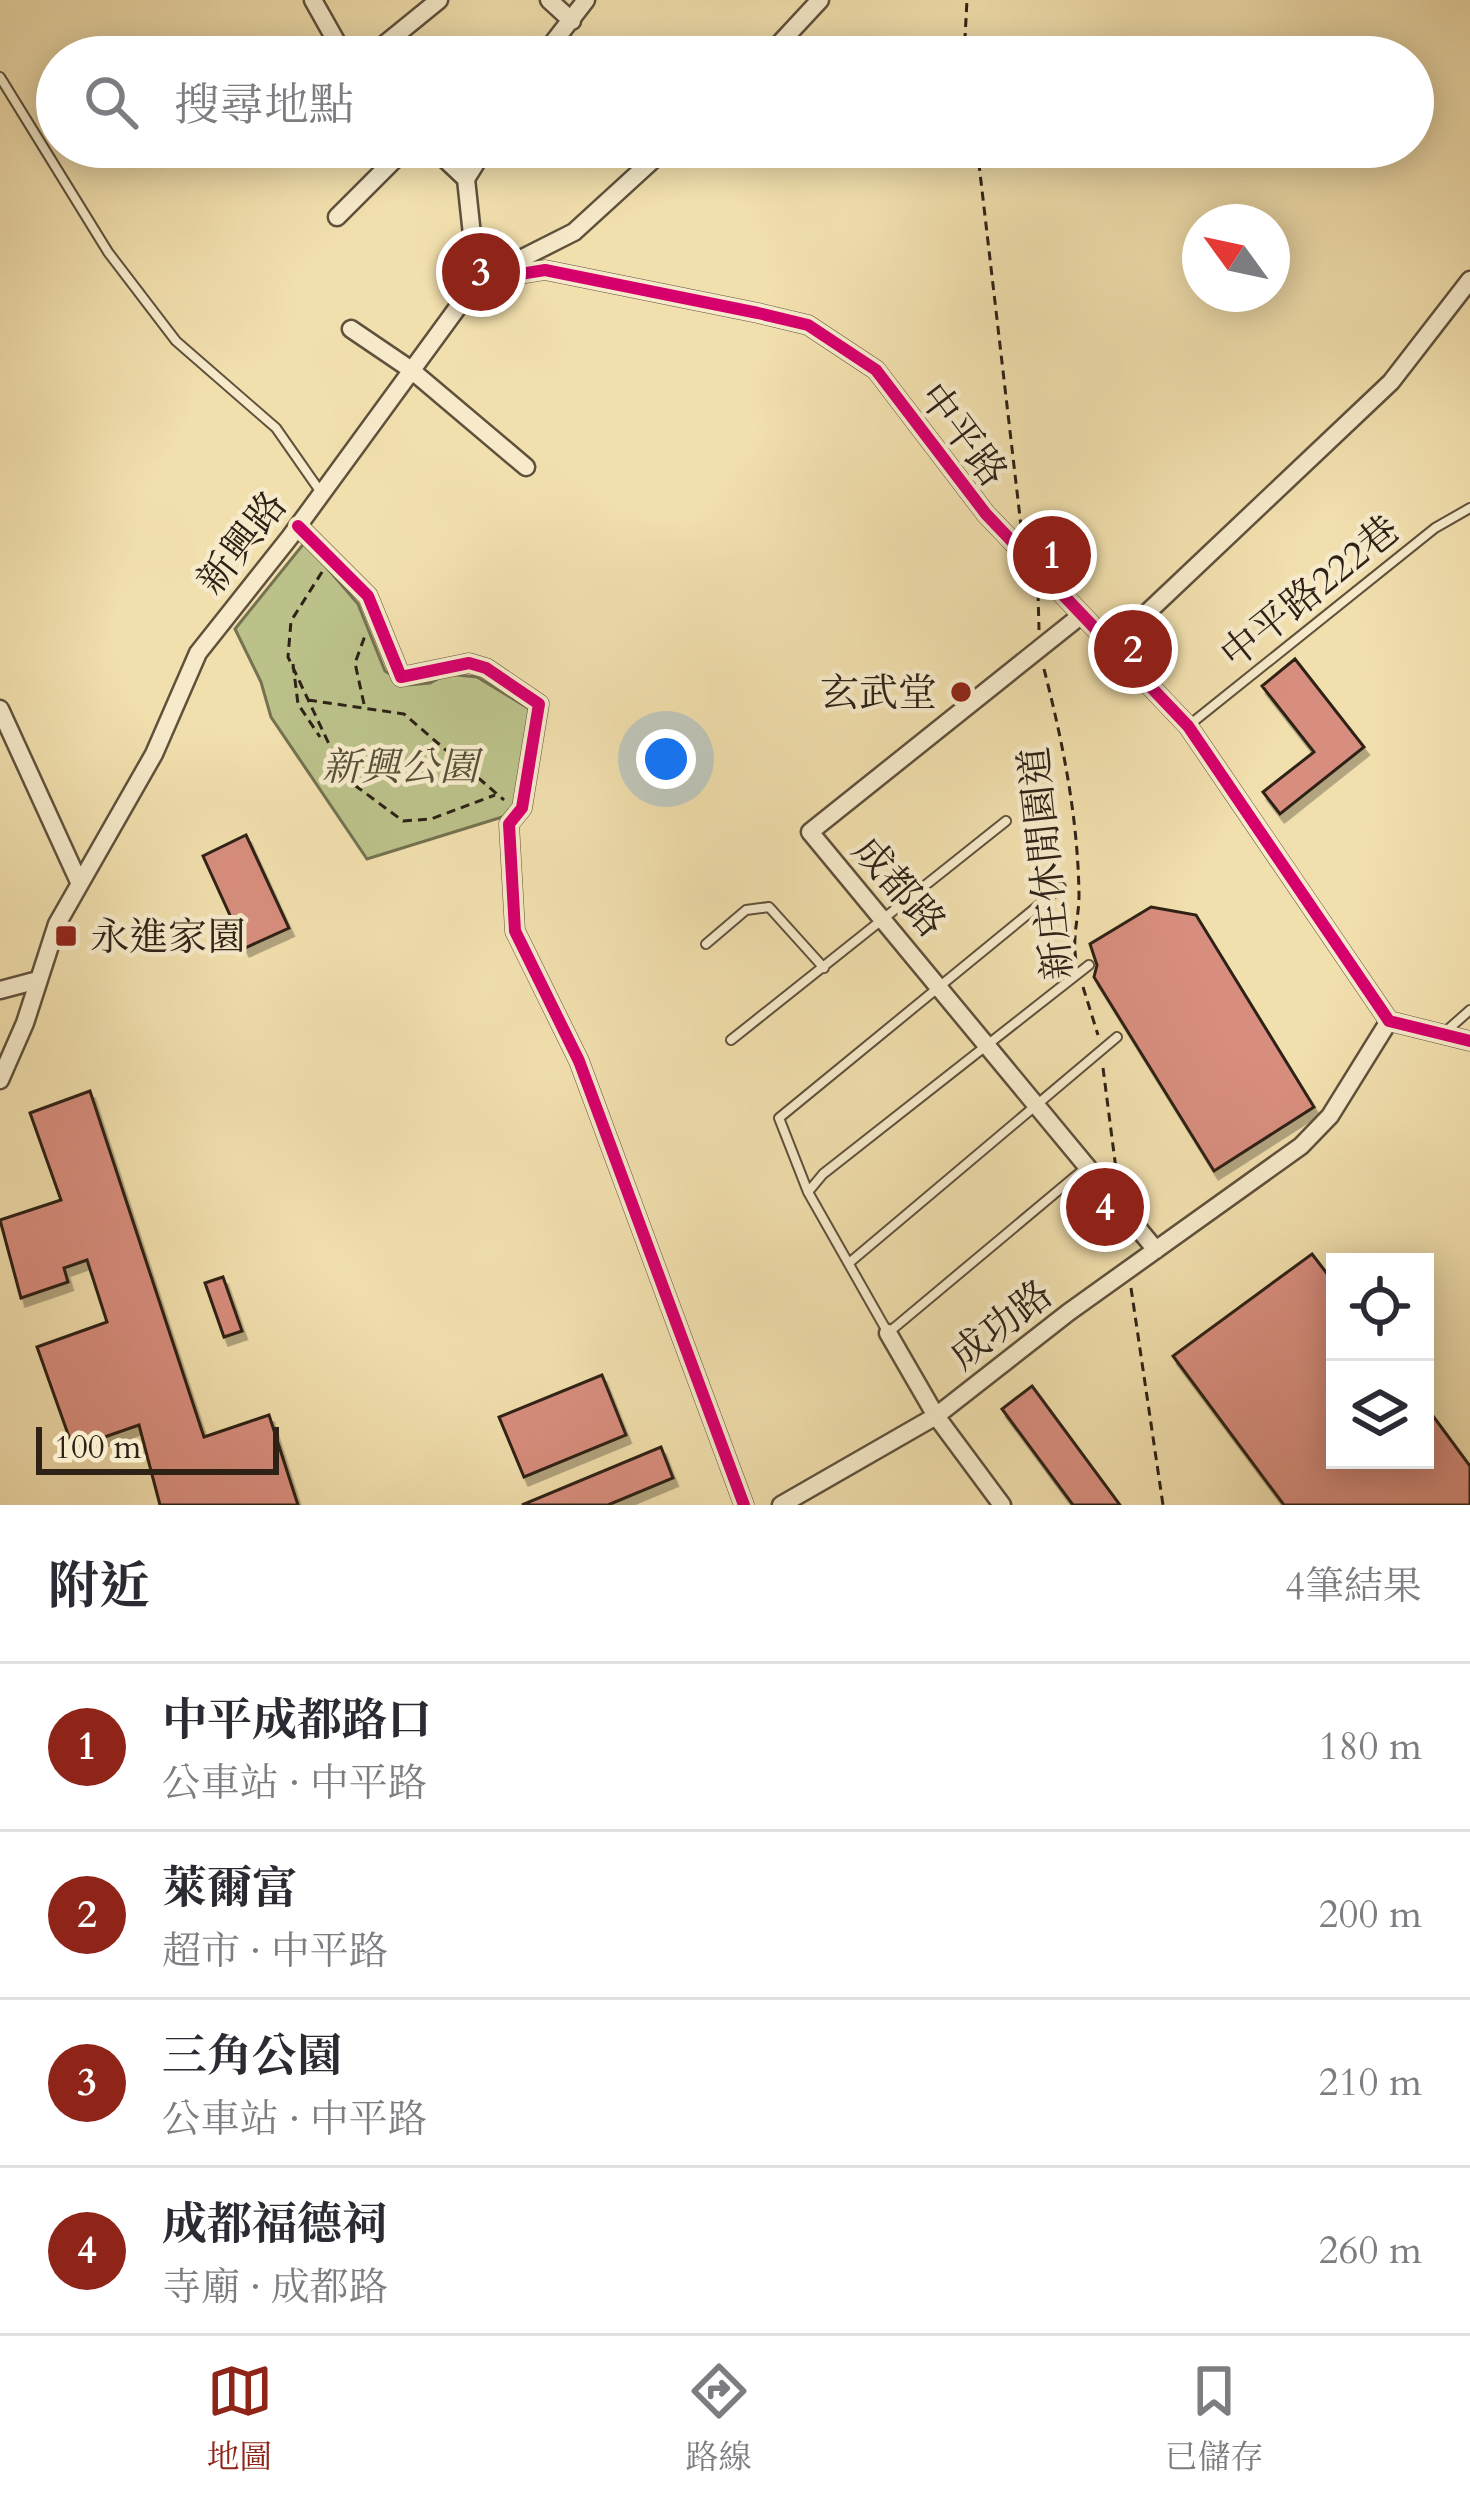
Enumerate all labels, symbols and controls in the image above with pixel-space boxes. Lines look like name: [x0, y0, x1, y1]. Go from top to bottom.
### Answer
search box: [36, 36, 1434, 168]
icon: search: [78, 69, 144, 135]
text: 搜尋地點: [174, 75, 354, 136]
north arrow: [1182, 204, 1290, 312]
pin: 3: [442, 227, 520, 317]
street label: 中平路: [906, 372, 1019, 498]
street label: 新興路: [185, 481, 299, 605]
street label: 中平路222巷: [1209, 504, 1411, 681]
pin: 1: [1013, 510, 1091, 600]
pin: 2: [1094, 604, 1172, 694]
place label: 玄武堂: [820, 667, 937, 720]
marker: 玄武堂: [948, 679, 974, 705]
your location: [636, 729, 696, 789]
park label: 新興公園: [322, 741, 484, 794]
street label: 新庄休閒園道: [1008, 744, 1085, 982]
street label: 成都路: [840, 825, 957, 949]
place label: 永進家園: [90, 911, 246, 964]
marker: 永進家園: [53, 923, 79, 949]
pin: 4: [1066, 1162, 1144, 1252]
map controls: [1326, 1253, 1434, 1469]
button: locate: [1326, 1253, 1434, 1361]
street label: 成功路: [939, 1268, 1063, 1382]
button: layers: [1326, 1361, 1434, 1469]
scale bar: [36, 1421, 279, 1474]
text: 100 m: [54, 1425, 141, 1470]
text: 附近: [48, 1552, 150, 1622]
text: 4筆結果: [1285, 1560, 1422, 1613]
text: 中平成都路口: [162, 1690, 432, 1751]
text: 1: [77, 1720, 97, 1773]
text: 180 m: [1319, 1720, 1422, 1773]
text: 公車站 · 中平路: [162, 1757, 427, 1810]
text: 萊爾富: [162, 1858, 297, 1919]
text: 2: [77, 1888, 97, 1941]
text: 200 m: [1319, 1888, 1422, 1941]
text: 超市 · 中平路: [162, 1925, 388, 1978]
text: 三角公園: [162, 2026, 342, 2087]
text: 3: [77, 2056, 97, 2109]
text: 210 m: [1319, 2056, 1422, 2109]
text: 公車站 · 中平路: [162, 2093, 427, 2146]
text: 成都福德祠: [162, 2194, 387, 2255]
text: 4: [77, 2224, 97, 2277]
text: 260 m: [1319, 2224, 1422, 2277]
text: 寺廟 · 成都路: [162, 2261, 388, 2314]
tab: 地圖: [207, 2358, 273, 2480]
tab: 路線: [686, 2358, 752, 2480]
tab: 已儲存: [1165, 2358, 1264, 2480]

